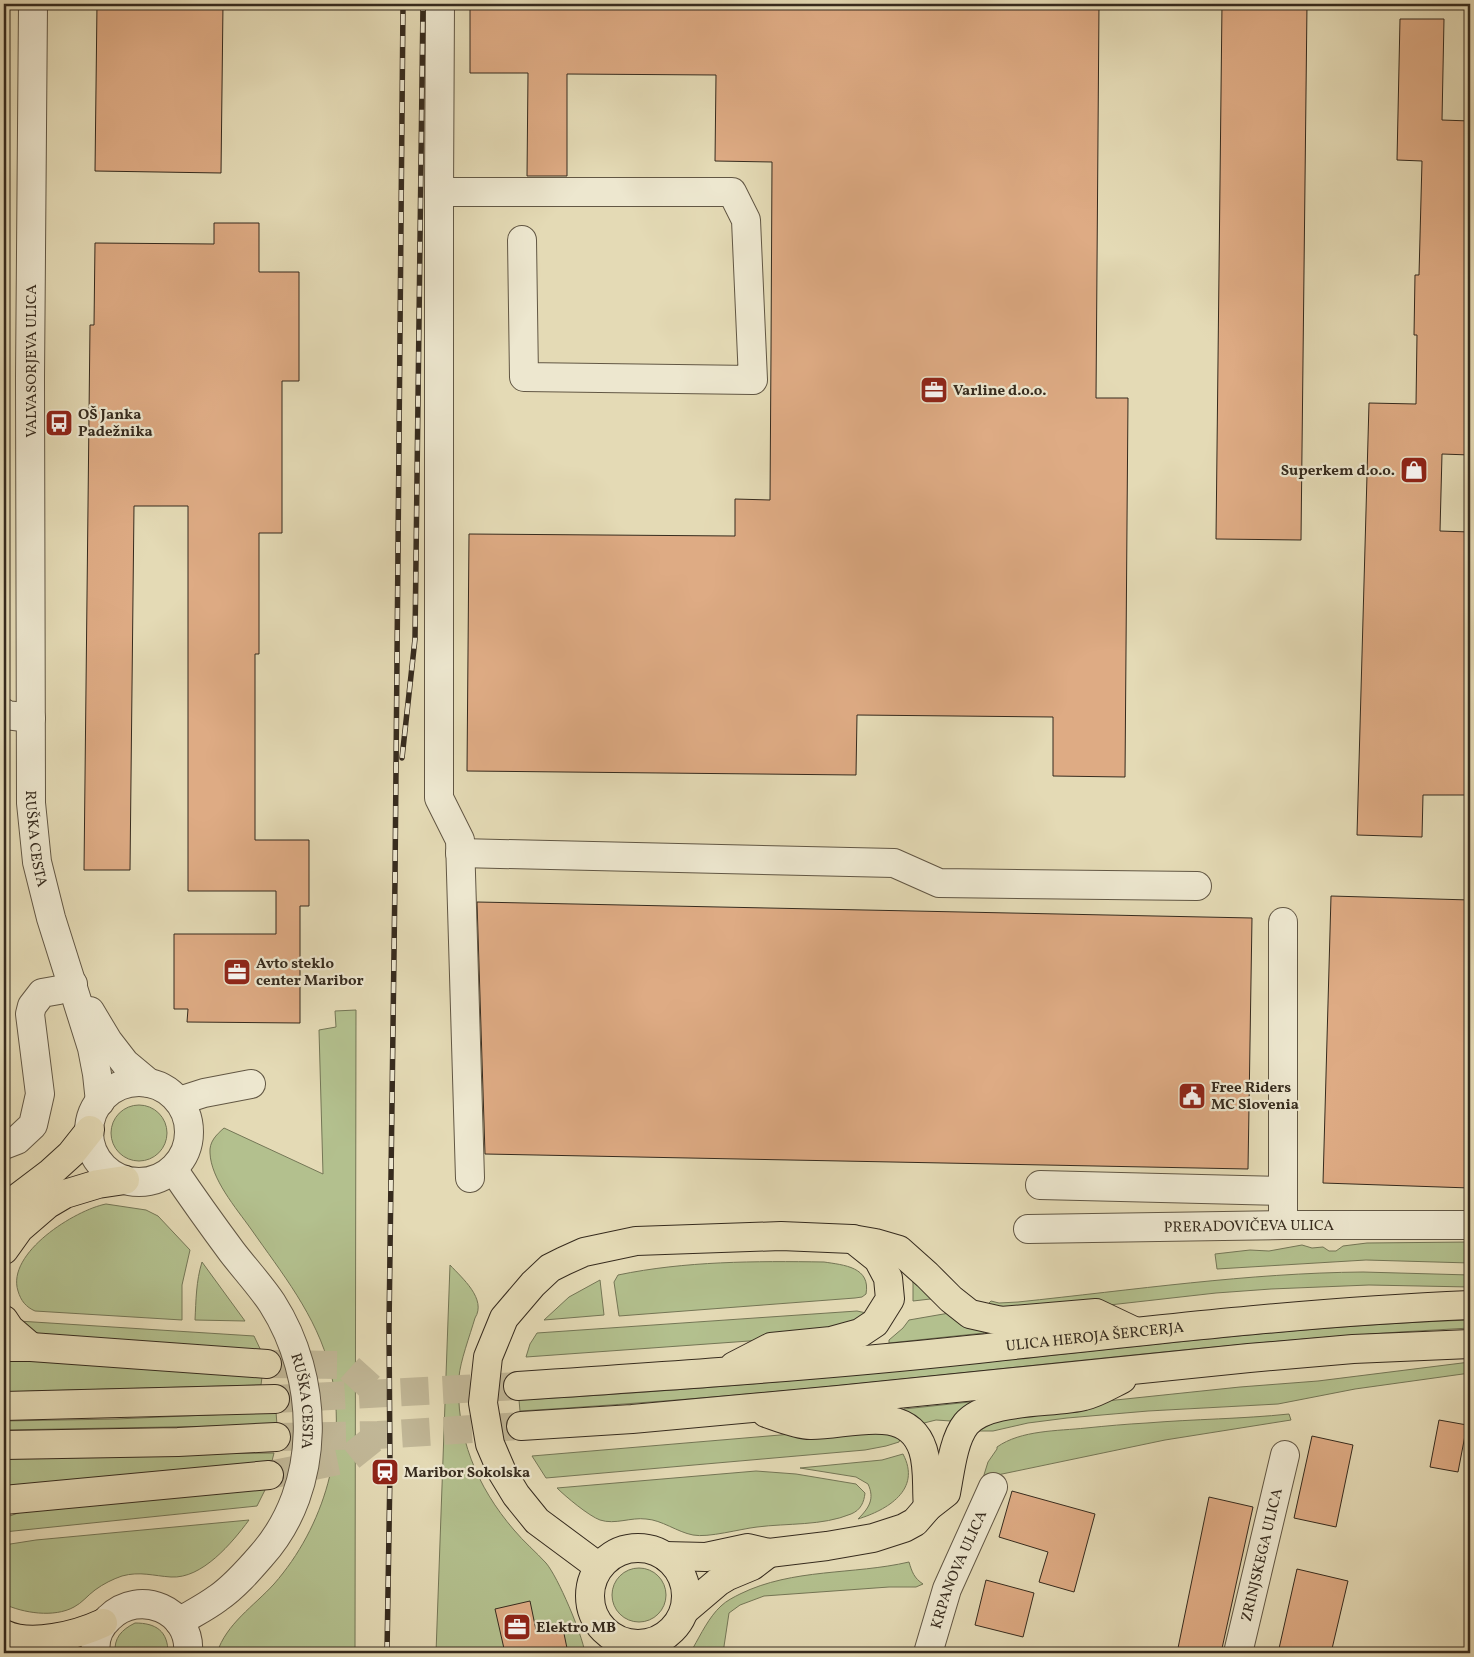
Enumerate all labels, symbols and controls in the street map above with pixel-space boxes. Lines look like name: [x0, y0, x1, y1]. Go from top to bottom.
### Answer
street label: VALVASORJEVA ULICA: [22, 284, 43, 438]
office icon: Varline d.o.o.: [919, 375, 949, 405]
place label: Varline d.o.o.: [953, 381, 1047, 402]
place label: OŠ Janka Padežnika: [78, 405, 153, 443]
bus stop icon: OŠ Janka Padežnika: [44, 408, 74, 438]
shop icon: Superkem d.o.o.: [1399, 455, 1429, 485]
place label: Superkem d.o.o.: [1281, 461, 1395, 482]
street label: RUŠKA CESTA: [19, 790, 52, 890]
place label: Avto steklo center Maribor: [256, 954, 364, 992]
office icon: Avto steklo center Maribor: [222, 957, 252, 987]
place label: Free Riders MC Slovenia: [1211, 1078, 1299, 1116]
public building icon: Free Riders MC Slovenia: [1177, 1081, 1207, 1111]
street label: PRERADOVIČEVA ULICA: [1164, 1216, 1335, 1239]
street label: ULICA HEROJA ŠERCERJA: [1005, 1318, 1186, 1358]
street label: RUŠKA CESTA: [284, 1351, 317, 1450]
station icon: Maribor Sokolska: [370, 1457, 400, 1487]
place label: Maribor Sokolska: [404, 1463, 530, 1484]
street label: ZRINJSKEGA ULICA: [1237, 1486, 1289, 1624]
street label: KRPANOVA ULICA: [927, 1507, 993, 1632]
office icon: Elektro MB: [502, 1612, 532, 1642]
place label: Elektro MB: [536, 1618, 616, 1639]

